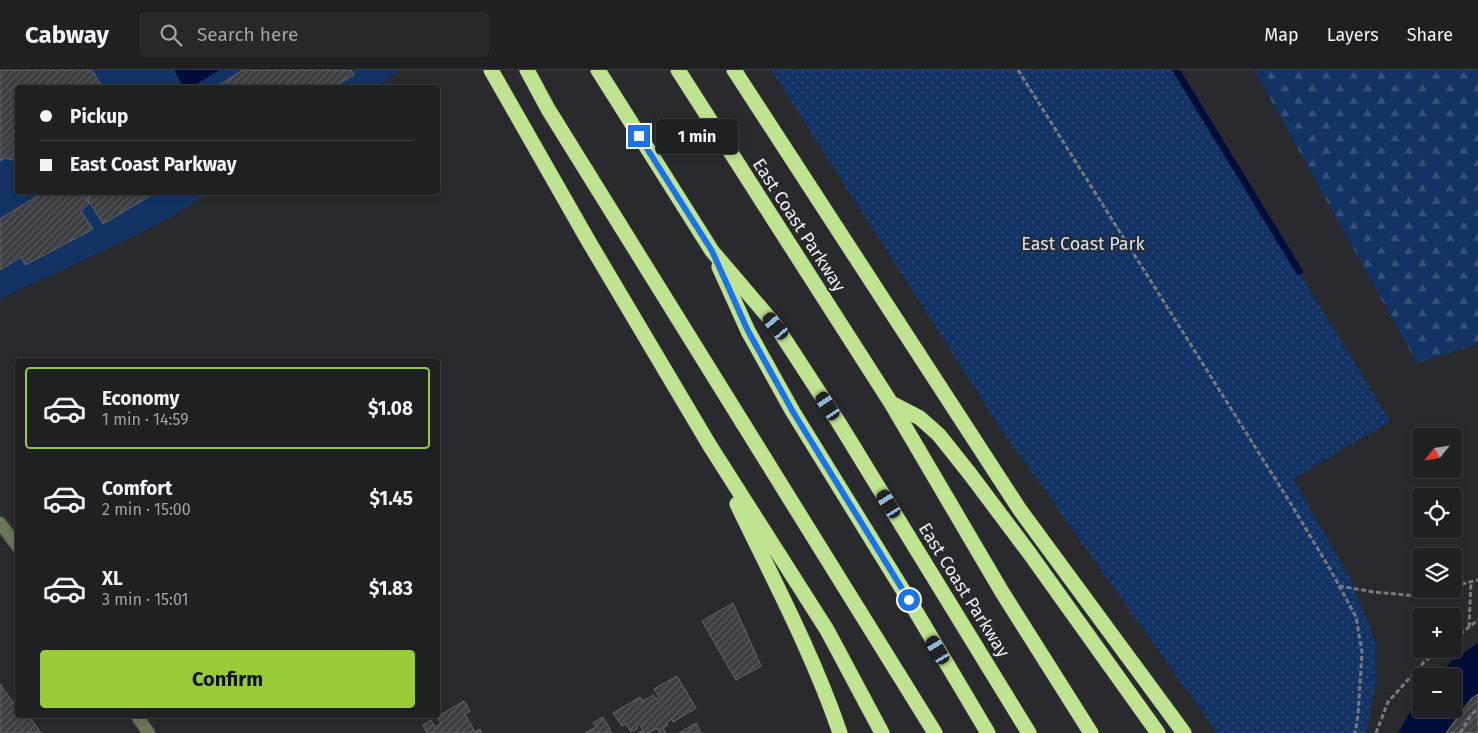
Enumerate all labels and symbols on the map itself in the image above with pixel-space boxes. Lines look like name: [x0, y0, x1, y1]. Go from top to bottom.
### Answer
callout: 1 min: [656, 118, 739, 154]
route end: [628, 125, 650, 147]
street label: East Coast Parkway: [748, 154, 850, 296]
park label: East Coast Park: [1021, 233, 1146, 255]
car: [760, 310, 791, 342]
car: [813, 389, 842, 423]
north arrow: [1412, 428, 1462, 478]
car: [874, 487, 903, 521]
street label: East Coast Parkway: [914, 519, 1014, 661]
route start: [898, 589, 920, 611]
car: [923, 633, 952, 667]

